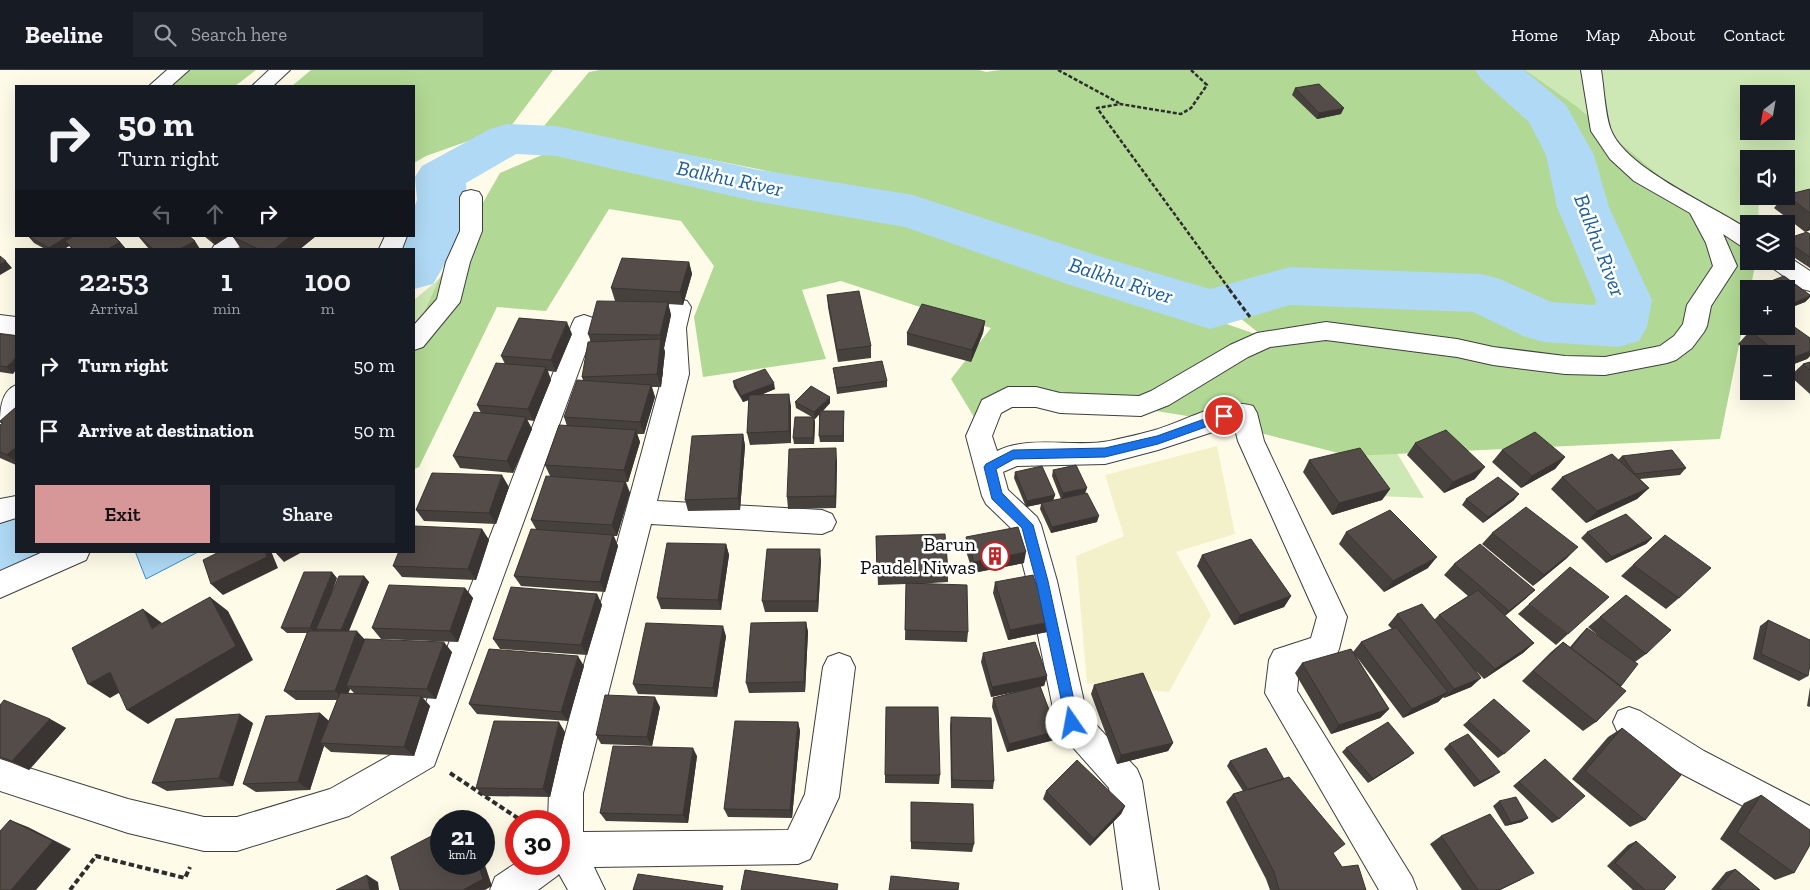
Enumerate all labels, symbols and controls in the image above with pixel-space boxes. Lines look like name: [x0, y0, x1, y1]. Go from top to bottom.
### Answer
search box: [133, 12, 483, 57]
text: Beeline: [25, 20, 103, 49]
icon: search: [151, 21, 179, 49]
text: Search here: [191, 23, 287, 46]
text: Home: [1511, 24, 1558, 46]
text: Map: [1586, 24, 1620, 46]
text: About: [1648, 24, 1695, 46]
text: Contact: [1723, 24, 1785, 46]
north arrow: [1740, 85, 1795, 140]
map controls: [1740, 85, 1795, 400]
text: 50 m: [118, 103, 194, 145]
icon: right: [35, 105, 100, 170]
text: Turn right: [118, 145, 219, 172]
button: sound: [1740, 150, 1795, 205]
water label: Balkhu River: [675, 155, 786, 202]
water label: Balkhu River: [1569, 190, 1631, 300]
icon: left: [148, 200, 176, 228]
icon: ahead: [201, 200, 229, 228]
icon: right: [254, 200, 282, 228]
button: layers: [1740, 215, 1795, 270]
water label: Balkhu River: [1066, 251, 1177, 309]
text: 22:53: [79, 263, 149, 299]
text: 1: [221, 263, 233, 299]
text: 100: [304, 263, 351, 299]
button: +: [1740, 280, 1795, 335]
text: Arrival: [90, 299, 138, 318]
text: min: [213, 299, 240, 318]
text: m: [321, 299, 335, 318]
button: −: [1740, 345, 1795, 400]
icon: right: [35, 352, 63, 380]
text: Turn right: [78, 354, 168, 377]
text: 50 m: [354, 354, 395, 377]
pin: [1203, 395, 1245, 437]
icon: arrive: [1210, 402, 1238, 430]
icon: arrive: [35, 417, 63, 445]
text: Arrive at destination: [78, 419, 254, 442]
text: 50 m: [354, 419, 395, 442]
button: Exit: [35, 485, 210, 543]
button: Share: [220, 485, 395, 543]
place label: Barun Paudel Niwas: [860, 532, 977, 579]
building icon: Barun Paudel Niwas: [980, 541, 1010, 571]
position arrow: [1045, 696, 1097, 748]
speed limit sign: 30: [505, 810, 570, 875]
text: 21: [451, 821, 474, 851]
text: km/h: [449, 848, 476, 862]

